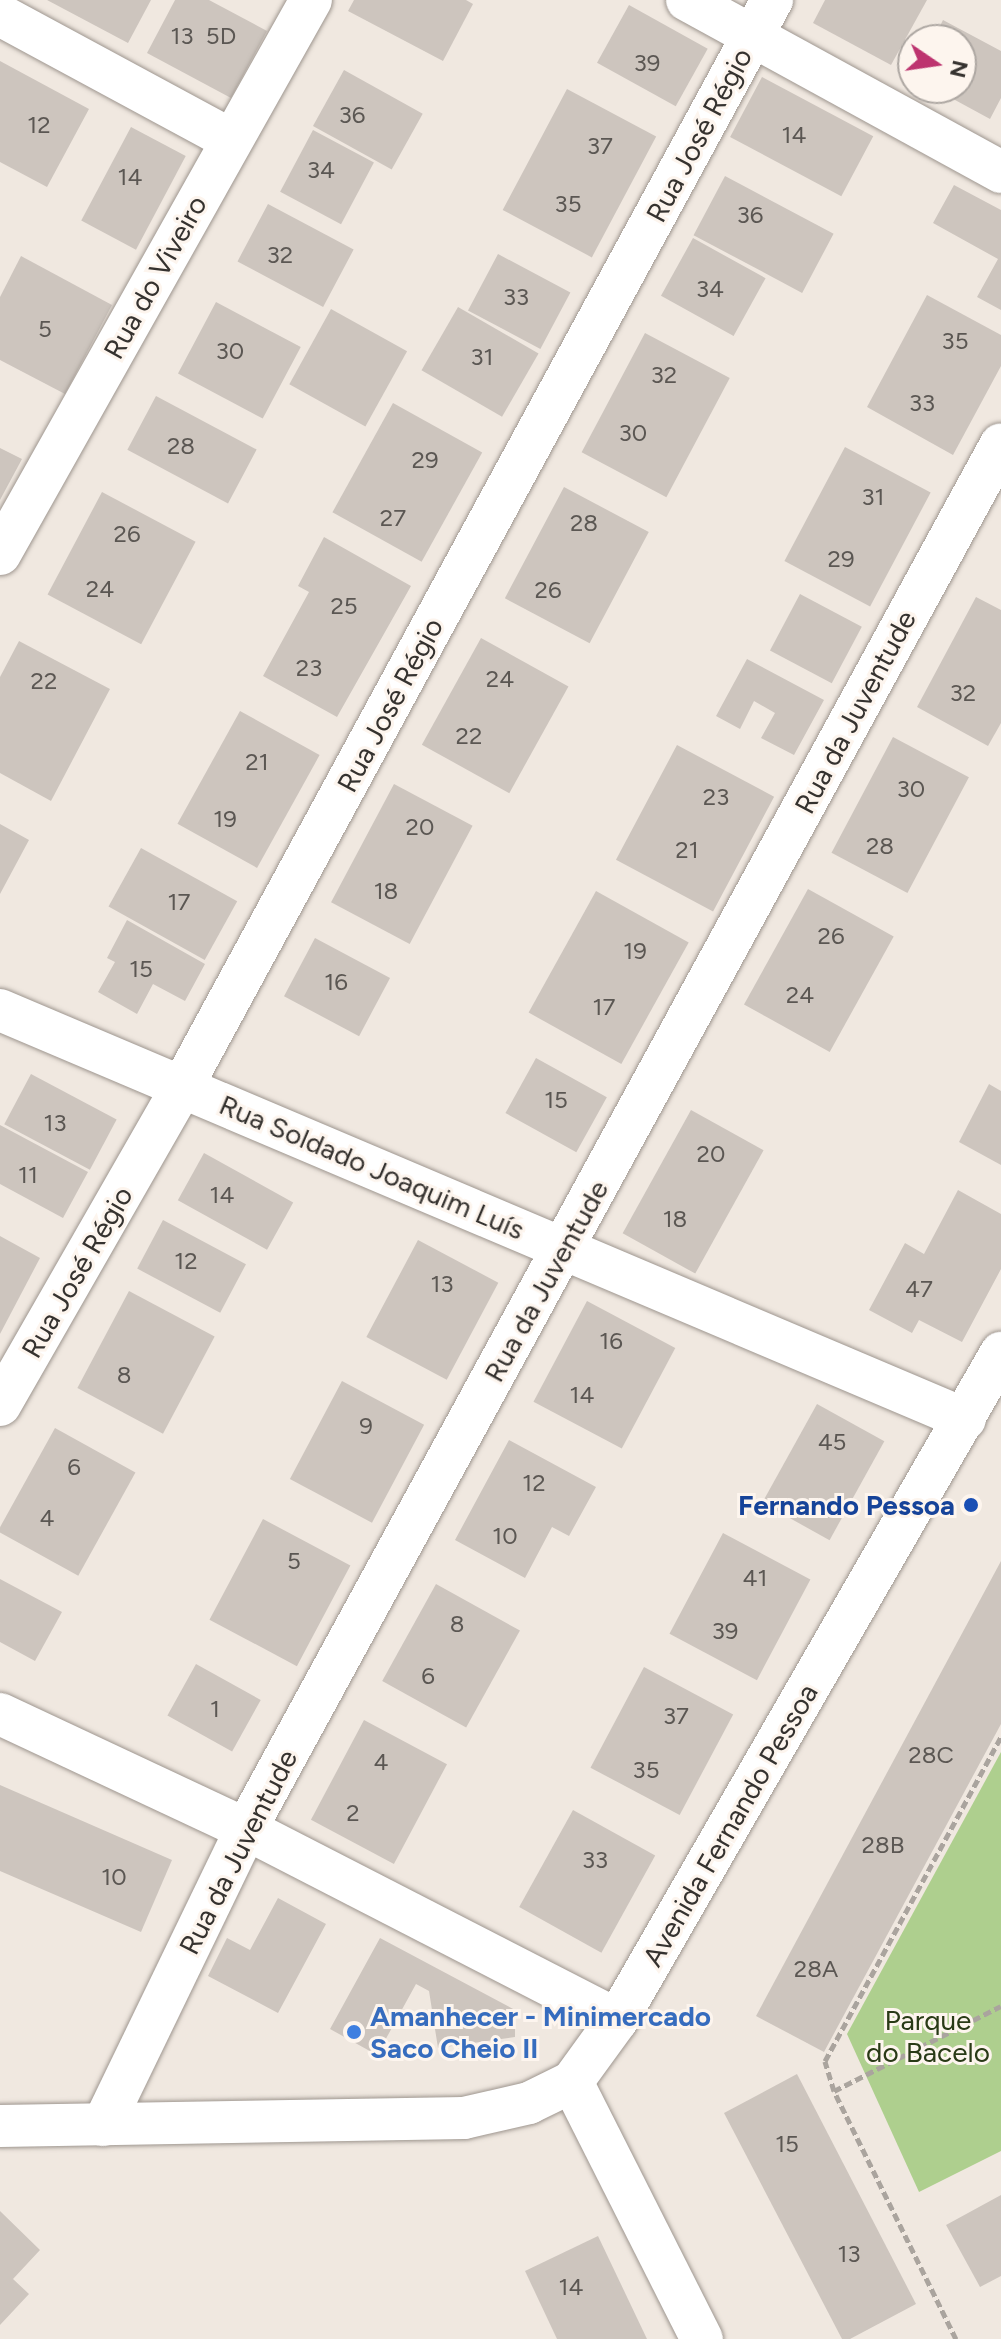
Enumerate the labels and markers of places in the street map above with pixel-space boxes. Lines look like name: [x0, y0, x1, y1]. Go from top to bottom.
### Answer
place label: Fernando Pessoa: [738, 1488, 955, 1522]
marker: Fernando Pessoa: [962, 1496, 980, 1514]
place label: Amanhecer - Minimercado Saco Cheio II: [370, 1999, 711, 2065]
marker: Amanhecer - Minimercado Saco Cheio II: [345, 2023, 363, 2041]

